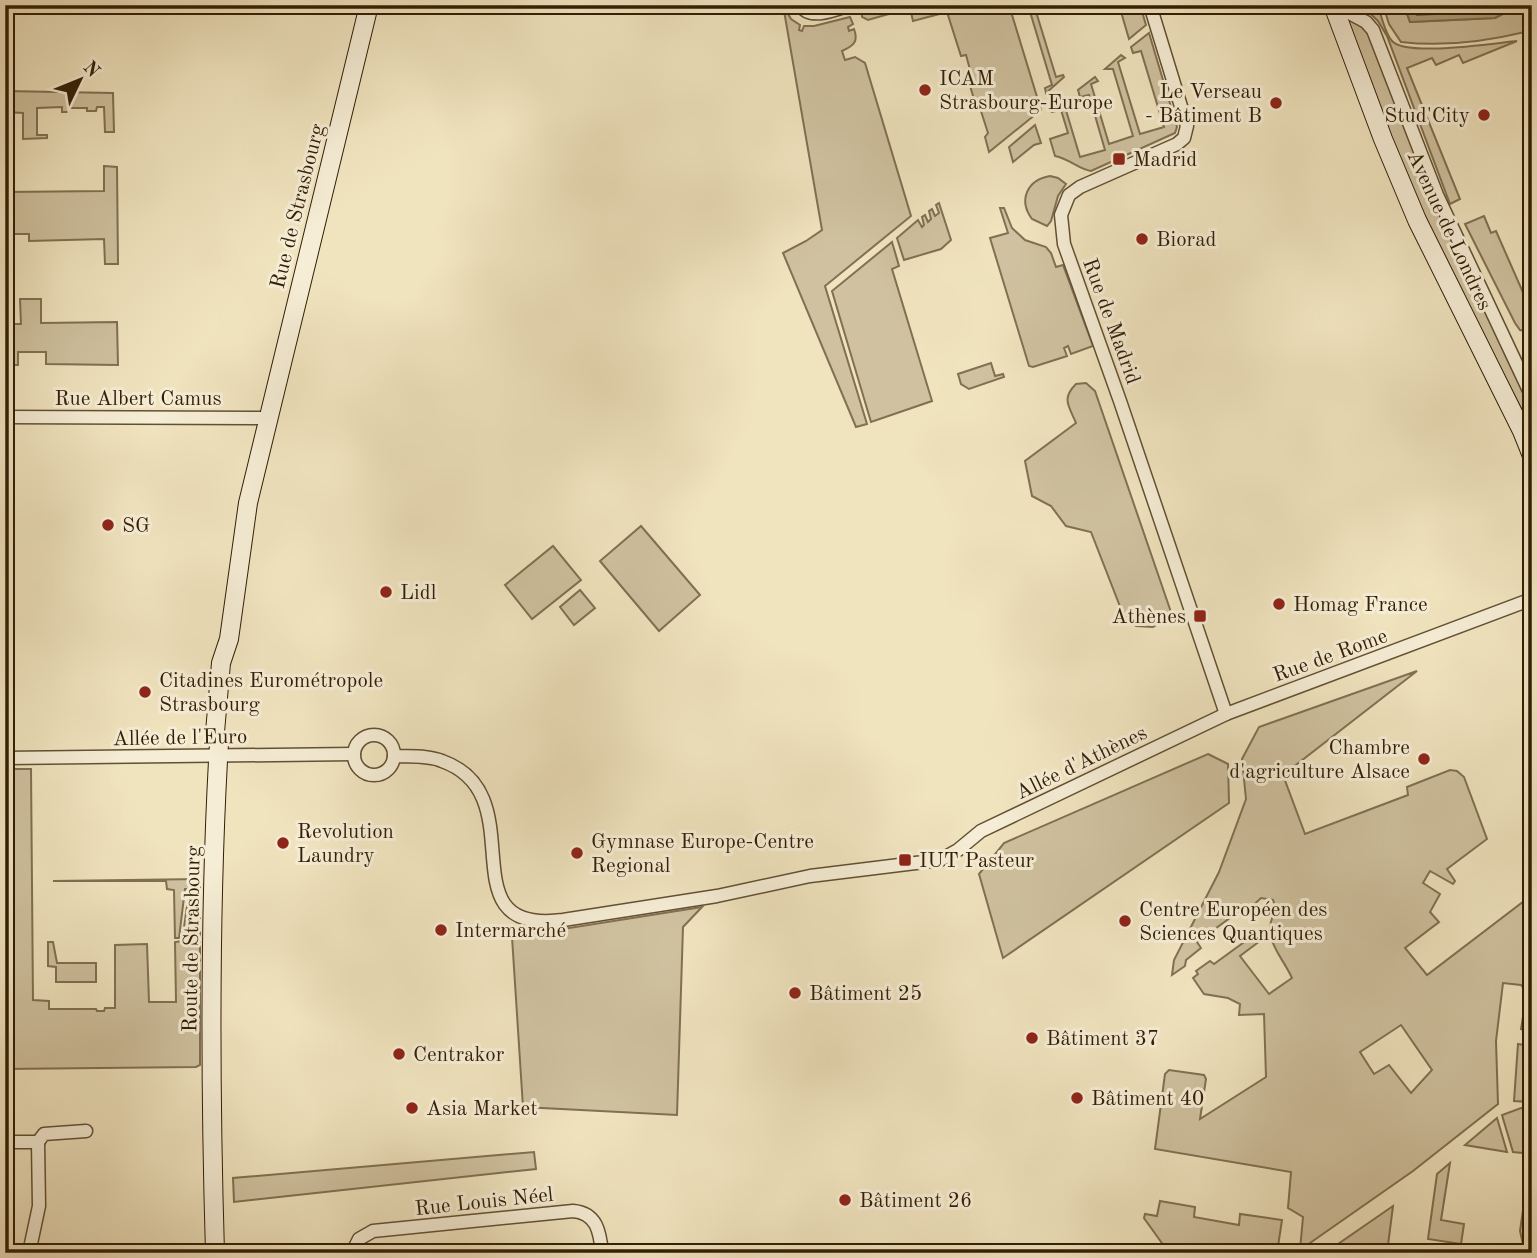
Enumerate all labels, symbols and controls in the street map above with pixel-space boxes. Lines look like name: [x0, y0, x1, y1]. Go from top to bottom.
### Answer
north arrow: [46, 46, 116, 116]
text: N: [79, 58, 103, 82]
place label: ICAM Strasbourg-Europe: [939, 69, 1113, 114]
marker: ICAM Strasbourg-Europe: [917, 82, 933, 98]
place label: Le Verseau - Bâtiment B: [1145, 82, 1262, 127]
marker: Le Verseau - Bâtiment B: [1268, 95, 1284, 111]
place label: Stud'City: [1384, 106, 1470, 127]
marker: Stud'City: [1476, 107, 1492, 123]
street label: Rue de Strasbourg: [268, 121, 329, 291]
street label: Avenue de Londres: [1403, 148, 1495, 314]
place label: Madrid: [1133, 150, 1197, 171]
marker: Madrid: [1111, 151, 1127, 167]
place label: Biorad: [1156, 230, 1217, 251]
marker: Biorad: [1134, 231, 1150, 247]
street label: Rue de Madrid: [1078, 256, 1143, 387]
street label: Rue Albert Camus: [54, 389, 222, 410]
place label: SG: [122, 516, 150, 537]
marker: SG: [100, 517, 116, 533]
place label: Lidl: [400, 583, 437, 604]
marker: Lidl: [378, 584, 394, 600]
place label: Homag France: [1293, 595, 1428, 616]
marker: Homag France: [1271, 596, 1287, 612]
place label: Athènes: [1111, 607, 1186, 628]
marker: Athènes: [1192, 608, 1208, 624]
street label: Rue de Rome: [1271, 626, 1391, 687]
place label: Citadines Eurométropole Strasbourg: [159, 671, 383, 716]
marker: Citadines Eurométropole Strasbourg: [137, 684, 153, 700]
street label: Allée d'Athènes: [1013, 723, 1151, 804]
street label: Allée de l'Euro: [113, 727, 247, 750]
place label: Chambre d'agriculture Alsace: [1229, 738, 1410, 783]
marker: Chambre d'agriculture Alsace: [1416, 751, 1432, 767]
place label: Revolution Laundry: [297, 822, 394, 867]
place label: Gymnase Europe-Centre Regional: [591, 832, 814, 877]
marker: Revolution Laundry: [275, 835, 291, 851]
street label: Route de Strasbourg: [180, 845, 205, 1033]
marker: Gymnase Europe-Centre Regional: [569, 845, 585, 861]
place label: IUT Pasteur: [919, 851, 1035, 872]
marker: IUT Pasteur: [897, 852, 913, 868]
place label: Centre Européen des Sciences Quantiques: [1139, 900, 1327, 945]
marker: Centre Européen des Sciences Quantiques: [1117, 913, 1133, 929]
place label: Intermarché: [455, 921, 566, 942]
marker: Intermarché: [433, 922, 449, 938]
place label: Bâtiment 25: [809, 984, 922, 1005]
marker: Bâtiment 25: [787, 985, 803, 1001]
place label: Bâtiment 37: [1046, 1029, 1159, 1050]
marker: Bâtiment 37: [1024, 1030, 1040, 1046]
place label: Centrakor: [413, 1045, 505, 1066]
marker: Centrakor: [391, 1046, 407, 1062]
place label: Bâtiment 40: [1091, 1089, 1204, 1110]
marker: Bâtiment 40: [1069, 1090, 1085, 1106]
place label: Asia Market: [426, 1099, 538, 1120]
marker: Asia Market: [404, 1100, 420, 1116]
street label: Rue Louis Néel: [414, 1185, 555, 1220]
place label: Bâtiment 26: [859, 1191, 972, 1212]
marker: Bâtiment 26: [837, 1192, 853, 1208]

